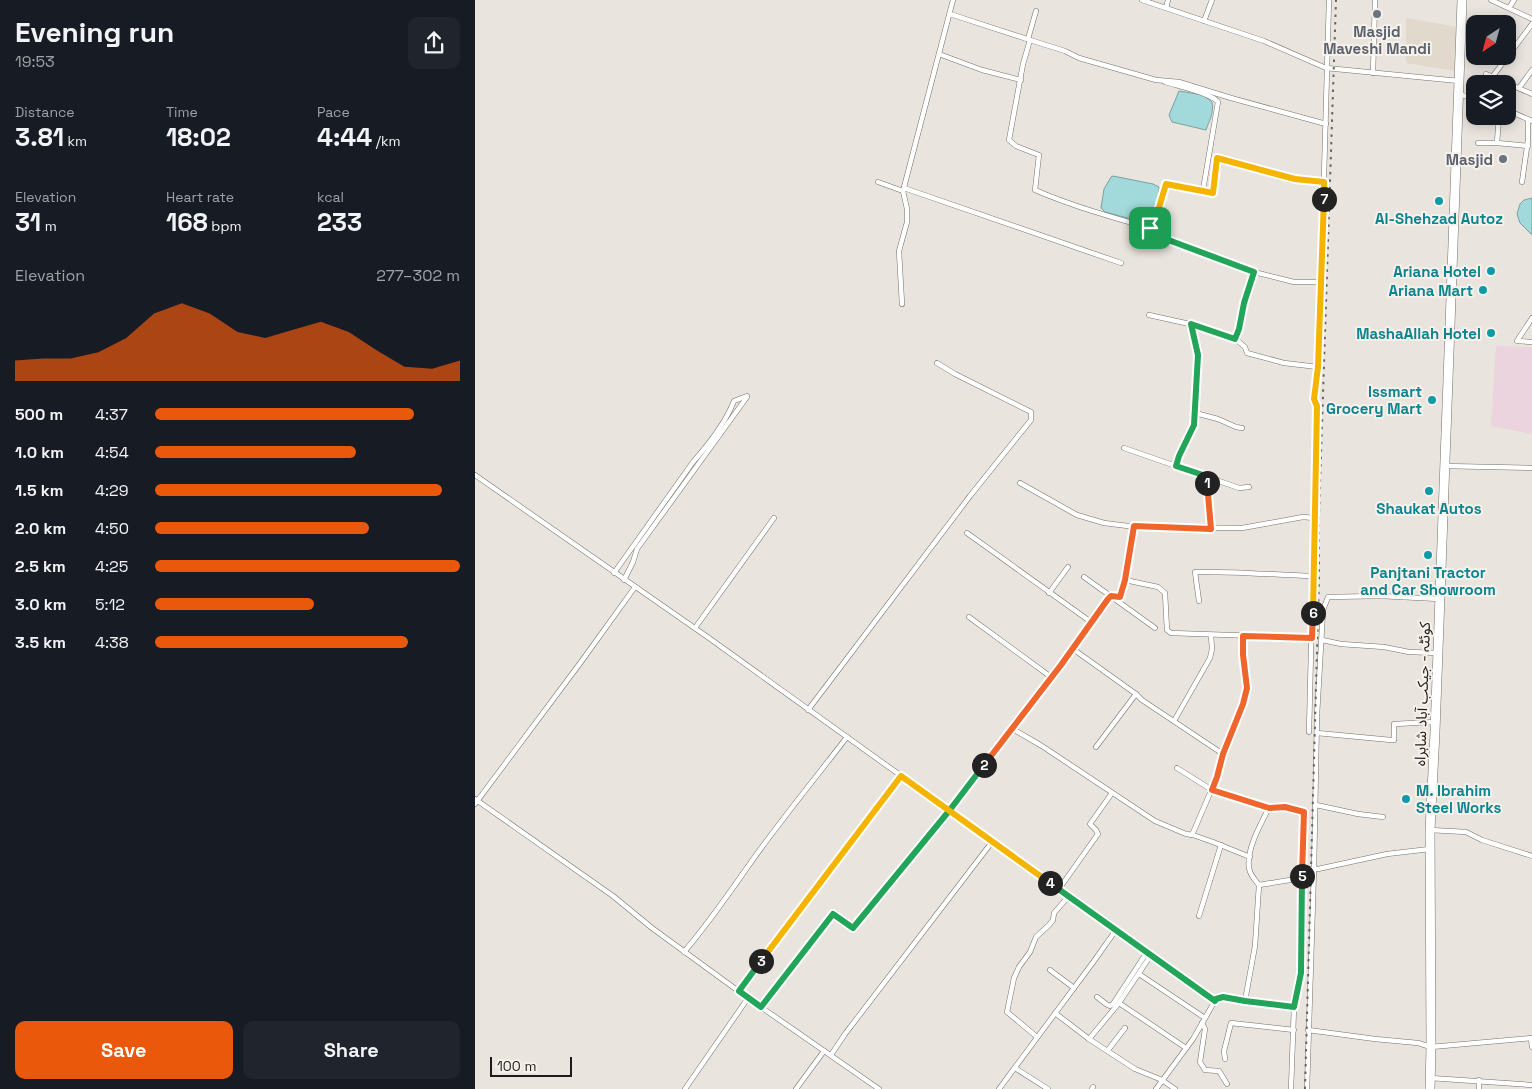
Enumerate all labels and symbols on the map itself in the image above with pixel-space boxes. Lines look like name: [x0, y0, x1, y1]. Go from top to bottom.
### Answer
marker: Masjid Maveshi Mandi: [1371, 8, 1383, 20]
north arrow: [1466, 15, 1516, 65]
place label: Masjid Maveshi Mandi: [1323, 22, 1431, 58]
place label: Masjid: [1446, 150, 1493, 169]
marker: Masjid: [1497, 153, 1509, 165]
pin: 7: [1311, 186, 1337, 212]
marker: Al-Shehzad Autoz: [1433, 195, 1445, 207]
pin: [1129, 207, 1171, 249]
place label: Al-Shehzad Autoz: [1375, 209, 1503, 228]
place label: Ariana Hotel: [1393, 262, 1481, 281]
marker: Ariana Hotel: [1485, 265, 1497, 277]
place label: Ariana Mart: [1388, 281, 1473, 300]
marker: Ariana Mart: [1477, 284, 1489, 296]
place label: MashaAllah Hotel: [1356, 324, 1481, 343]
marker: MashaAllah Hotel: [1485, 327, 1497, 339]
place label: Issmart Grocery Mart: [1326, 382, 1422, 418]
marker: Issmart Grocery Mart: [1426, 394, 1438, 406]
pin: 1: [1195, 470, 1219, 496]
marker: Shaukat Autos: [1423, 485, 1435, 497]
place label: Shaukat Autos: [1376, 499, 1482, 518]
marker: Panjtani Tractor and Car Showroom: [1422, 549, 1434, 561]
place label: Panjtani Tractor and Car Showroom: [1360, 563, 1496, 599]
pin: 6: [1301, 600, 1325, 626]
street label: کوئٹہ - جیکب آباد شاہراہ: [1410, 621, 1434, 766]
pin: 2: [971, 752, 997, 778]
place label: M. Ibrahim Steel Works: [1416, 781, 1501, 817]
marker: M. Ibrahim Steel Works: [1400, 793, 1412, 805]
pin: 5: [1289, 864, 1315, 888]
pin: 4: [1037, 870, 1063, 896]
pin: 3: [749, 948, 773, 974]
scale bar: [490, 1054, 573, 1077]

